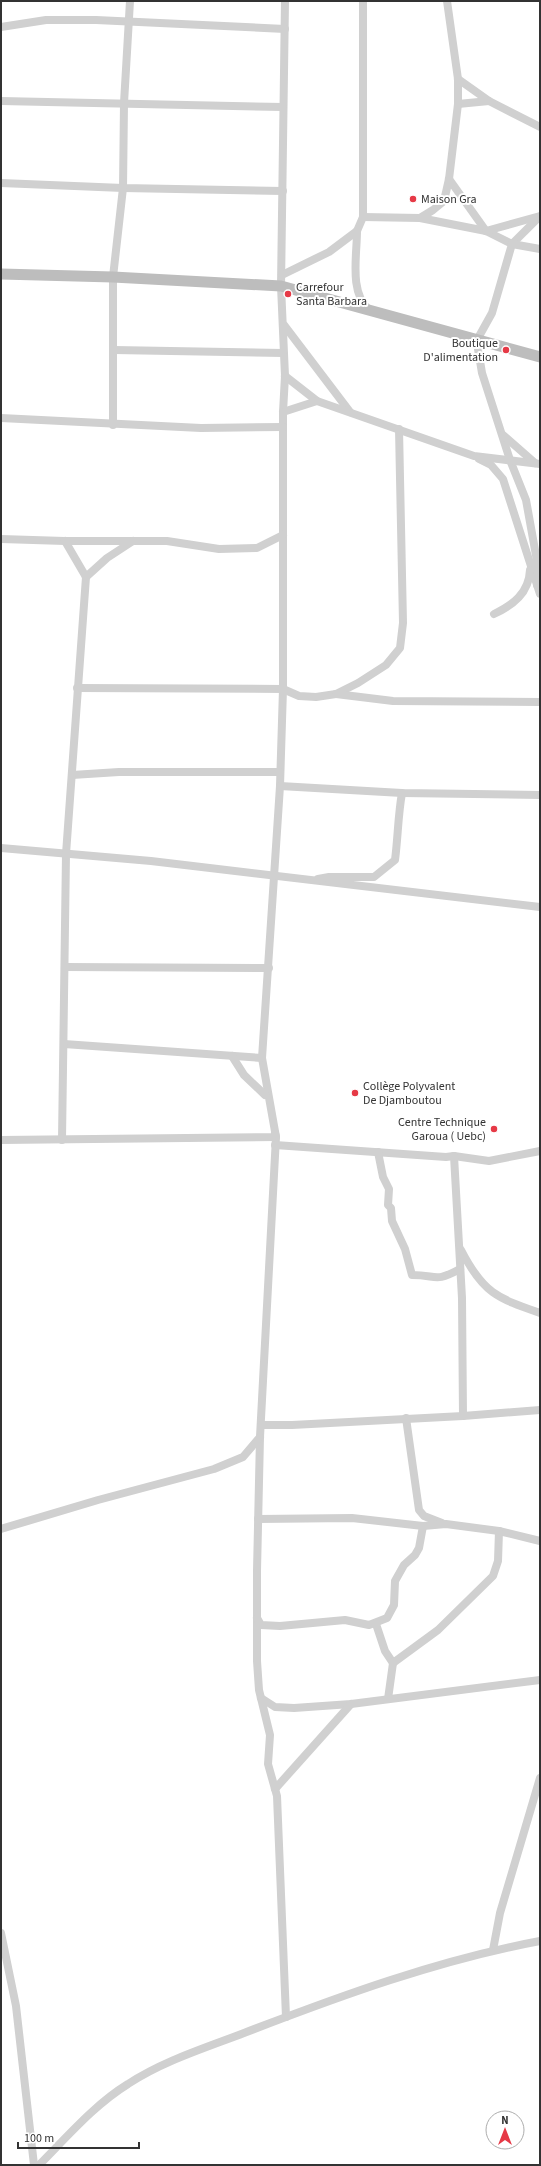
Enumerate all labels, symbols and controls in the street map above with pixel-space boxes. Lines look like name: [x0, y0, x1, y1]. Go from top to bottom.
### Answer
place label: Maison Gra: [421, 191, 477, 208]
marker: Maison Gra: [408, 194, 418, 204]
place label: Carrefour Santa Barbara: [296, 279, 367, 310]
marker: Carrefour Santa Barbara: [283, 289, 293, 299]
place label: Boutique D'alimentation: [423, 335, 498, 366]
marker: Boutique D'alimentation: [501, 345, 511, 355]
place label: Collège Polyvalent De Djamboutou: [363, 1078, 455, 1109]
marker: Collège Polyvalent De Djamboutou: [350, 1088, 360, 1098]
place label: Centre Technique Garoua ( Uebc): [398, 1114, 486, 1145]
marker: Centre Technique Garoua ( Uebc): [489, 1124, 499, 1134]
north arrow: [485, 2110, 525, 2150]
text: N: [501, 2113, 509, 2128]
scale bar: [18, 2124, 139, 2150]
text: 100 m: [24, 2130, 54, 2147]

